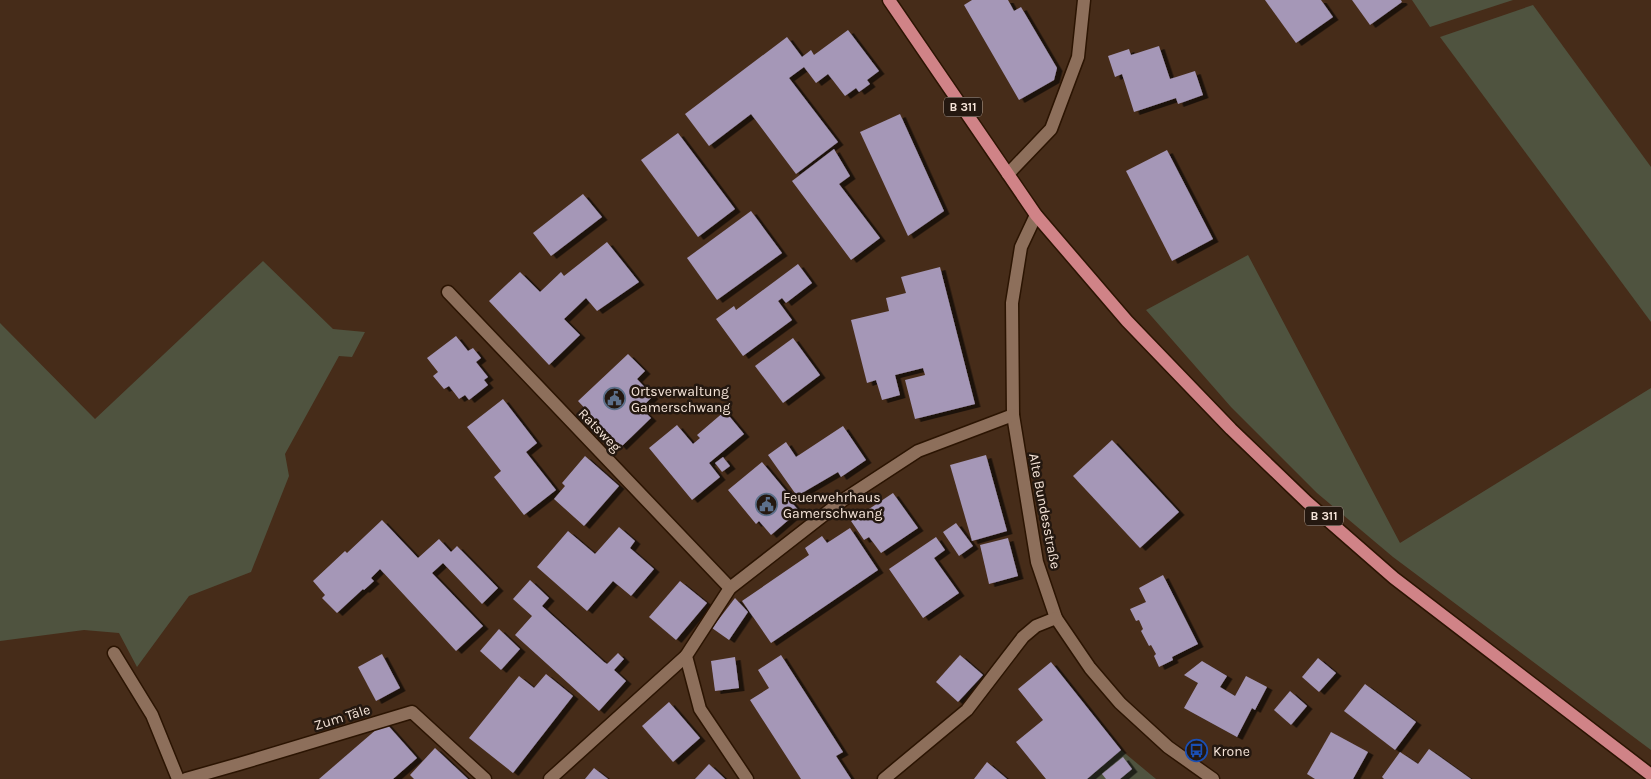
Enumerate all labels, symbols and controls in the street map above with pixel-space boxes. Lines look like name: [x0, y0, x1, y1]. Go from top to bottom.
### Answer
road number: B 311: [944, 98, 982, 116]
place label: Ortsverwaltung Gamerschwang: [631, 383, 730, 416]
public building icon: Ortsverwaltung Gamerschwang: [603, 387, 627, 411]
street label: Ratsweg: [575, 405, 625, 456]
street label: Alte Bundesstraße: [1025, 452, 1064, 570]
place label: Feuerwehrhaus Gamerschwang: [783, 489, 882, 522]
public building icon: Feuerwehrhaus Gamerschwang: [755, 493, 779, 517]
road number: B 311: [1305, 506, 1343, 526]
street label: Zum Täle: [312, 701, 372, 734]
bus stop icon: Krone: [1185, 739, 1209, 763]
place label: Krone: [1213, 743, 1250, 760]

